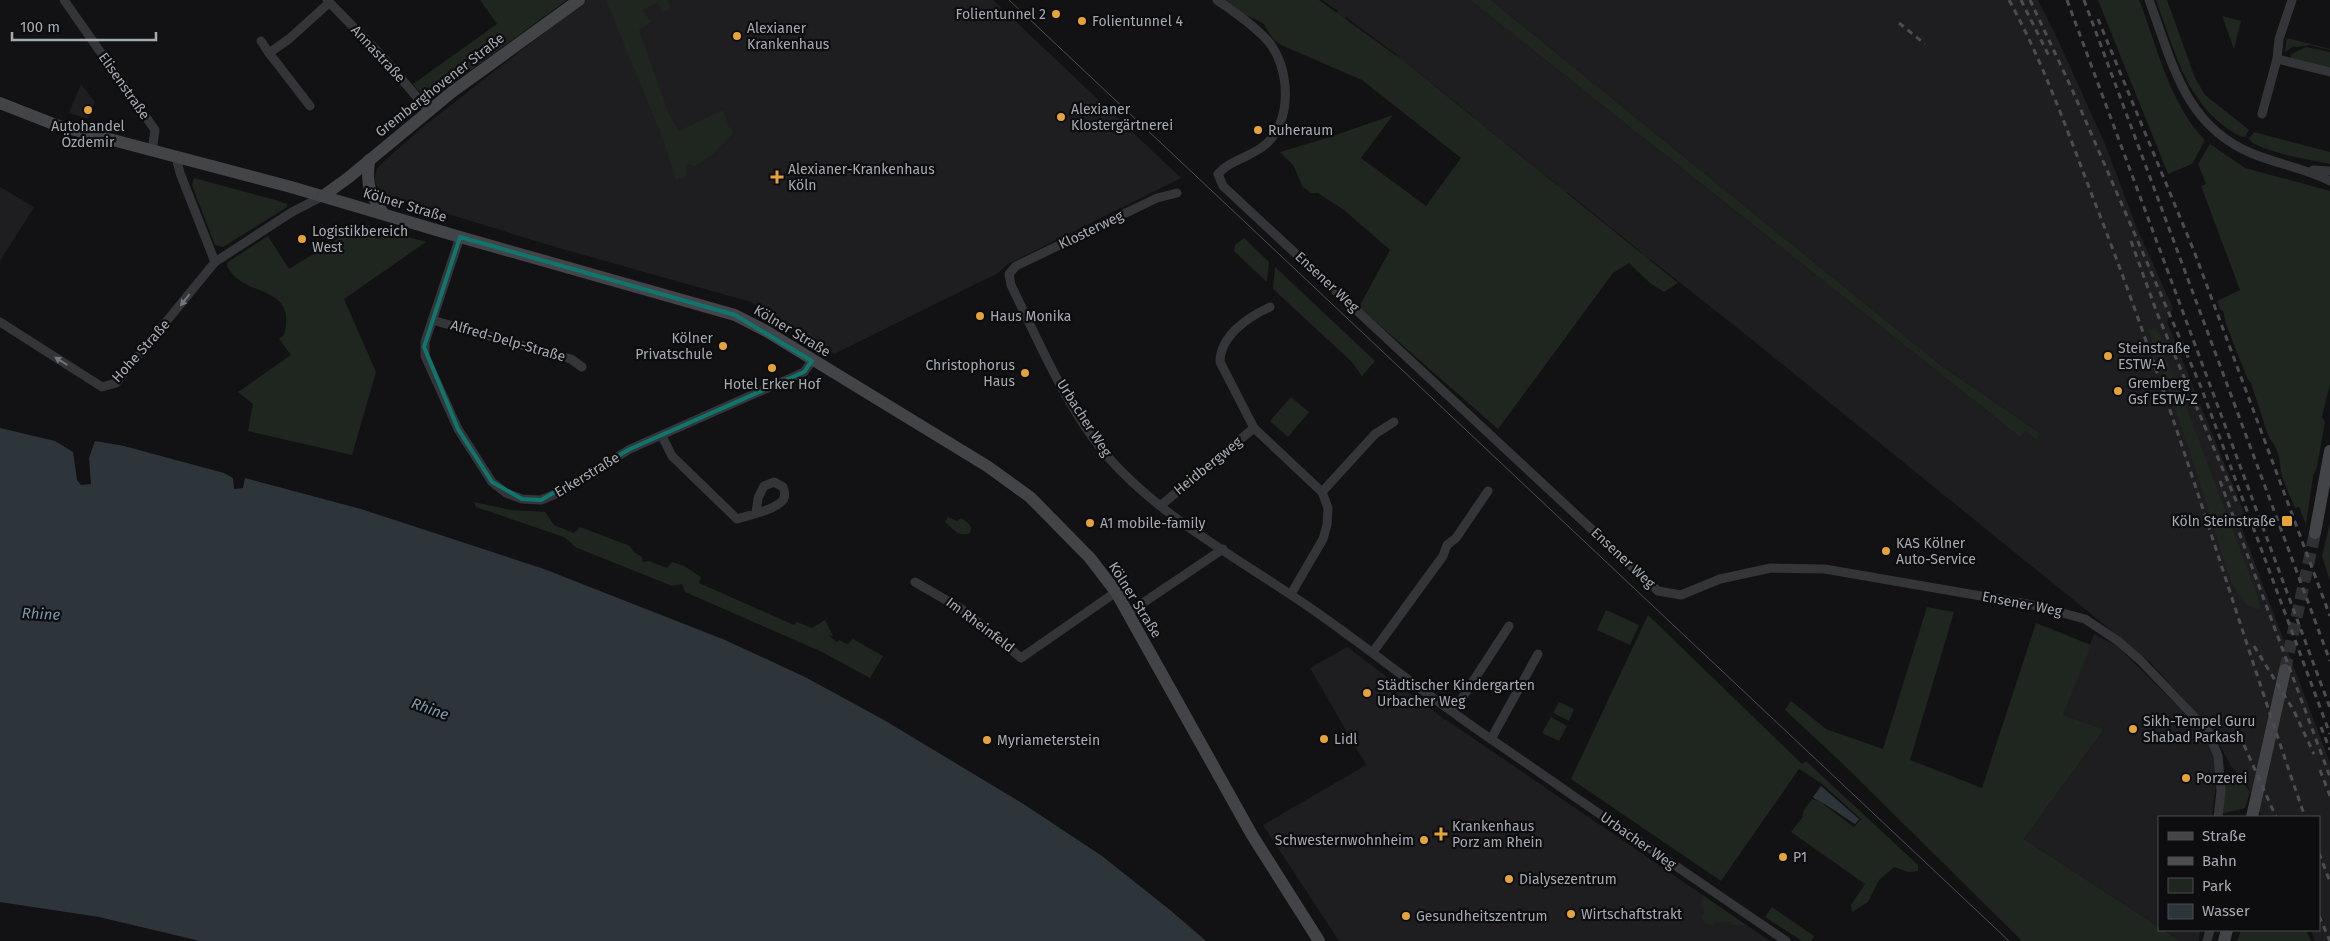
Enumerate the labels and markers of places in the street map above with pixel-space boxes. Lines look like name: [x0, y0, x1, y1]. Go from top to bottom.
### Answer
place label: Folientunnel 2: [956, 6, 1046, 23]
marker: Folientunnel 2: [1050, 8, 1062, 20]
place label: Folientunnel 4: [1092, 13, 1183, 30]
marker: Folientunnel 4: [1076, 15, 1088, 27]
place label: Alexianer Krankenhaus: [747, 20, 830, 53]
marker: Alexianer Krankenhaus: [731, 30, 743, 42]
place label: Alexianer Klostergärtnerei: [1071, 101, 1173, 134]
marker: Autohandel Özdemir: [82, 104, 94, 116]
marker: Alexianer Klostergärtnerei: [1055, 111, 1067, 123]
place label: Autohandel Özdemir: [51, 118, 125, 151]
place label: Ruheraum: [1268, 122, 1333, 139]
marker: Ruheraum: [1252, 124, 1264, 136]
place label: Alexianer-Krankenhaus Köln: [788, 161, 935, 194]
marker: Alexianer-Krankenhaus Köln: [770, 170, 784, 184]
place label: Logistikbereich West: [312, 223, 408, 256]
marker: Logistikbereich West: [296, 233, 308, 245]
place label: Haus Monika: [990, 308, 1071, 325]
marker: Haus Monika: [974, 310, 986, 322]
place label: Kölner Privatschule: [635, 330, 714, 363]
marker: Kölner Privatschule: [717, 340, 729, 352]
place label: Steinstraße ESTW-A: [2118, 340, 2190, 373]
marker: Steinstraße ESTW-A: [2102, 350, 2114, 362]
place label: Christophorus Haus: [925, 357, 1015, 390]
marker: Hotel Erker Hof: [766, 362, 778, 374]
marker: Christophorus Haus: [1019, 367, 1031, 379]
place label: Gremberg Gsf ESTW-Z: [2128, 375, 2198, 408]
place label: Hotel Erker Hof: [724, 376, 822, 393]
marker: Gremberg Gsf ESTW-Z: [2112, 385, 2124, 397]
place label: Köln Steinstraße: [2171, 513, 2276, 530]
marker: Köln Steinstraße: [2280, 514, 2294, 528]
place label: A1 mobile-family: [1100, 515, 1206, 532]
marker: A1 mobile-family: [1084, 517, 1096, 529]
place label: KAS Kölner Auto-Service: [1896, 535, 1976, 568]
marker: KAS Kölner Auto-Service: [1880, 545, 1892, 557]
place label: Städtischer Kindergarten Urbacher Weg: [1377, 677, 1535, 710]
marker: Städtischer Kindergarten Urbacher Weg: [1361, 687, 1373, 699]
place label: Sikh-Tempel Guru Shabad Parkash: [2143, 713, 2255, 746]
marker: Sikh-Tempel Guru Shabad Parkash: [2127, 723, 2139, 735]
place label: Lidl: [1334, 731, 1357, 748]
place label: Myriameterstein: [997, 732, 1100, 749]
marker: Lidl: [1318, 733, 1330, 745]
marker: Myriameterstein: [981, 734, 993, 746]
place label: Porzerei: [2196, 770, 2247, 787]
marker: Porzerei: [2180, 772, 2192, 784]
place label: Krankenhaus Porz am Rhein: [1452, 818, 1543, 851]
marker: Krankenhaus Porz am Rhein: [1434, 827, 1448, 841]
place label: Schwesternwohnheim: [1275, 832, 1414, 849]
marker: Schwesternwohnheim: [1418, 834, 1430, 846]
place label: P1: [1793, 849, 1807, 866]
marker: P1: [1777, 851, 1789, 863]
place label: Dialysezentrum: [1519, 871, 1617, 888]
marker: Dialysezentrum: [1503, 873, 1515, 885]
place label: Wirtschaftstrakt: [1581, 906, 1683, 923]
place label: Gesundheitszentrum: [1416, 908, 1548, 925]
marker: Wirtschaftstrakt: [1565, 908, 1577, 920]
marker: Gesundheitszentrum: [1400, 910, 1412, 922]

